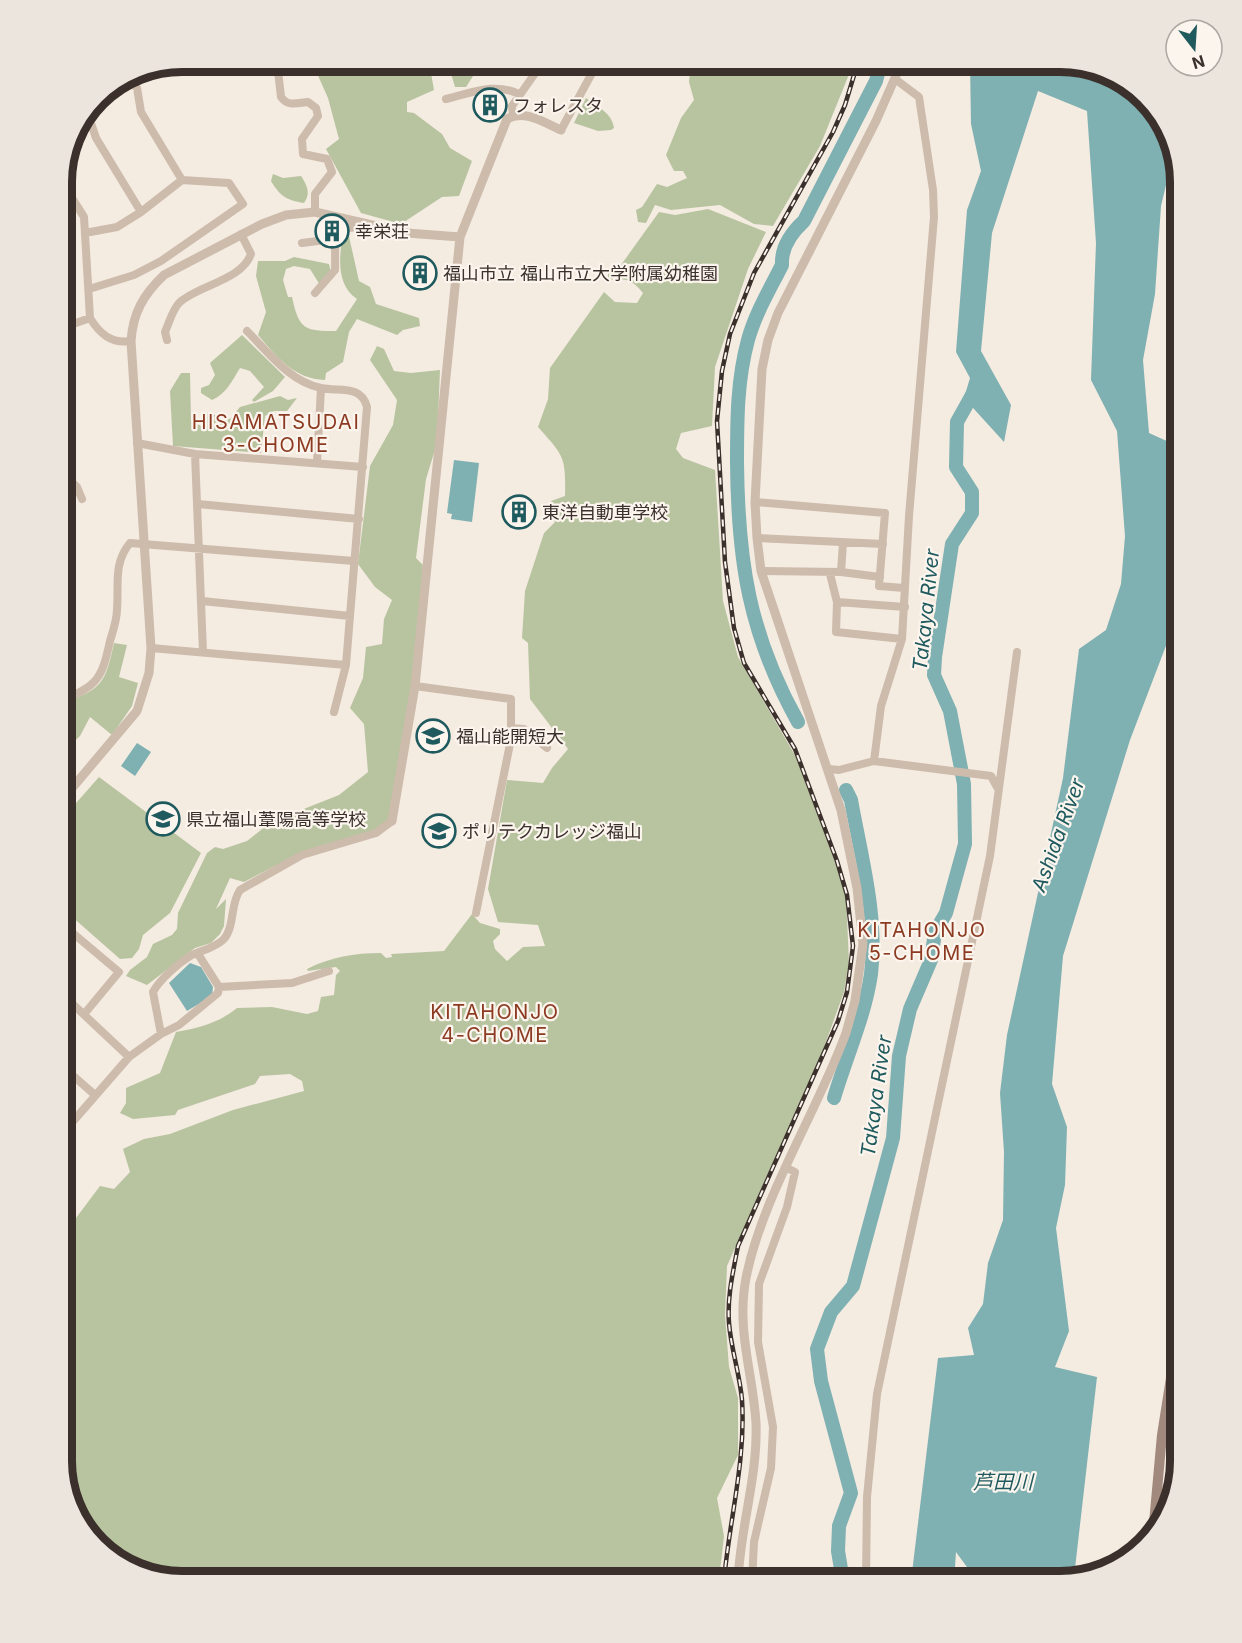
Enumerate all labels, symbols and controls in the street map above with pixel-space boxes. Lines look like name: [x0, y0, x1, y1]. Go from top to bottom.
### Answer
north arrow: [1164, 18, 1224, 78]
text: N: [1190, 51, 1207, 74]
building icon: フォレスタ: [472, 87, 508, 123]
place label: フォレスタ: [513, 95, 603, 116]
building icon: 幸栄荘: [314, 213, 350, 249]
place label: 幸栄荘: [355, 221, 409, 242]
building icon: 福山市立 福山市立大学附属幼稚園: [402, 255, 438, 291]
place label: 福山市立 福山市立大学附属幼稚園: [443, 263, 718, 284]
district label: HISAMATSUDAI 3-CHOME: [192, 410, 360, 457]
building icon: 東洋自動車学校: [501, 494, 537, 530]
place label: 東洋自動車学校: [542, 502, 668, 523]
water label: Takaya River: [908, 547, 944, 672]
school or university icon: 福山能開短大: [415, 718, 451, 754]
place label: 福山能開短大: [456, 726, 564, 747]
water label: Ashida River: [1026, 775, 1090, 896]
school or university icon: 県立福山葦陽高等学校: [145, 801, 181, 837]
place label: 県立福山葦陽高等学校: [186, 809, 366, 830]
school or university icon: ポリテクカレッジ福山: [421, 813, 457, 849]
place label: ポリテクカレッジ福山: [462, 821, 642, 842]
district label: KITAHONJO 5-CHOME: [857, 918, 987, 965]
district label: KITAHONJO 4-CHOME: [430, 1000, 560, 1047]
water label: Takaya River: [856, 1033, 896, 1158]
water label: 芦田川: [973, 1470, 1035, 1494]

